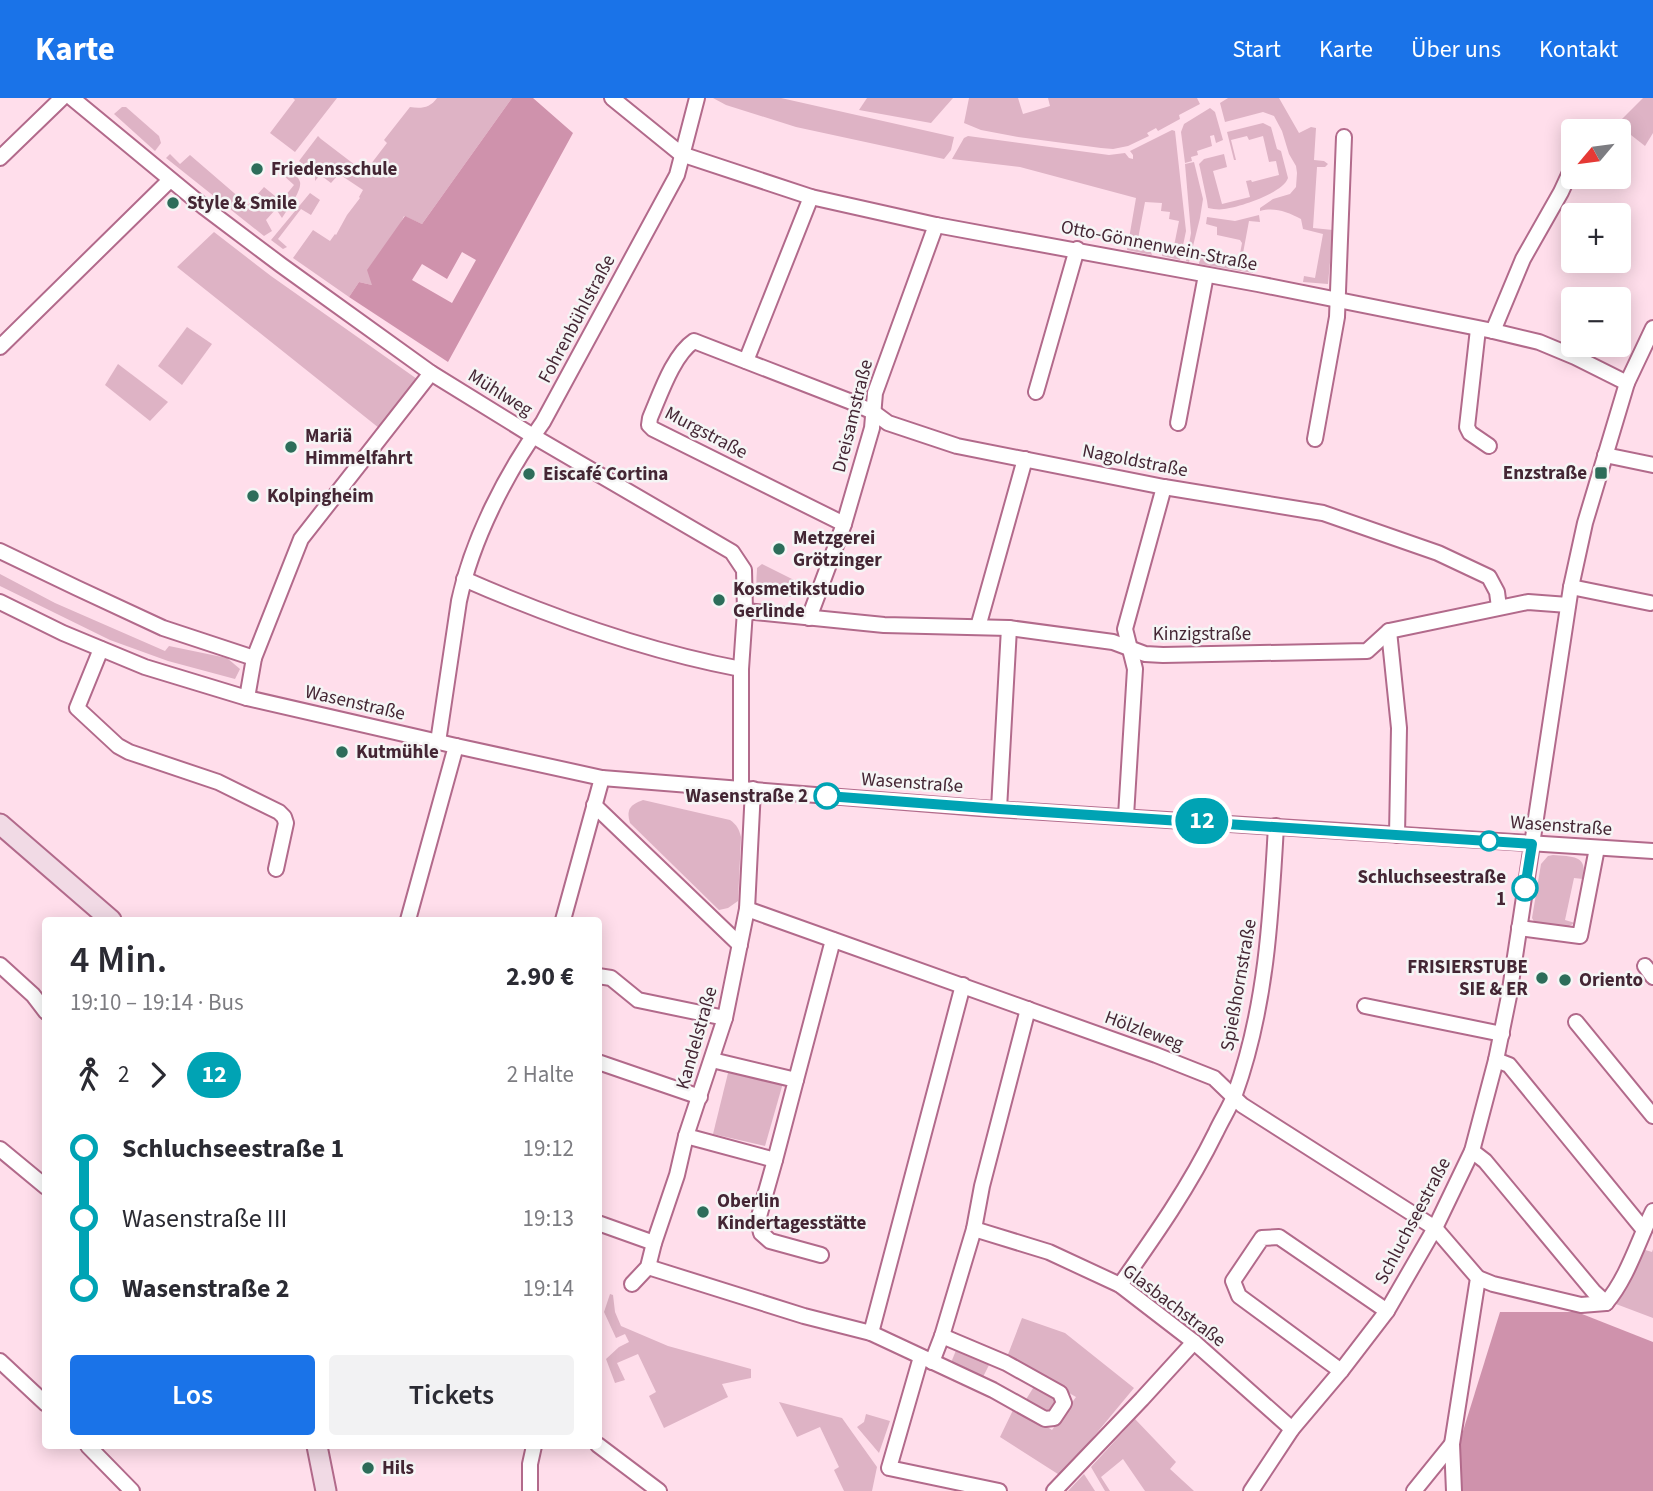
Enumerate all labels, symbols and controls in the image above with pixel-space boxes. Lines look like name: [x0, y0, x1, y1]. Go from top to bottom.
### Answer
text: Karte: [35, 26, 115, 73]
text: Start: [1233, 32, 1281, 67]
text: Karte: [1319, 32, 1373, 67]
text: Über uns: [1411, 32, 1501, 67]
text: Kontakt: [1539, 32, 1618, 67]
north arrow: [1561, 119, 1631, 189]
map controls: [1561, 119, 1631, 357]
place label: Friedensschule: [271, 156, 398, 183]
marker: Friedensschule: [249, 161, 265, 177]
place label: Style & Smile: [187, 190, 297, 217]
marker: Style & Smile: [165, 195, 181, 211]
button: +: [1561, 203, 1631, 273]
street label: Otto-Gönnenwein-Straße: [1058, 214, 1260, 278]
street label: Fohrenbühlstraße: [532, 250, 622, 388]
button: −: [1561, 287, 1631, 357]
street label: Dreisamstraße: [826, 357, 880, 475]
street label: Mühlweg: [462, 363, 538, 424]
street label: Murgstraße: [660, 400, 752, 466]
place label: Mariä Himmelfahrt: [305, 423, 413, 472]
street label: Nagoldstraße: [1080, 438, 1190, 484]
marker: Mariä Himmelfahrt: [283, 439, 299, 455]
place label: Enzstraße: [1503, 460, 1587, 487]
place label: Eiscafé Cortina: [543, 461, 668, 488]
marker: Enzstraße: [1593, 465, 1609, 481]
marker: Eiscafé Cortina: [521, 466, 537, 482]
place label: Kolpingheim: [267, 483, 374, 510]
marker: Kolpingheim: [245, 488, 261, 504]
place label: Metzgerei Grötzinger: [793, 525, 882, 574]
marker: Metzgerei Grötzinger: [771, 541, 787, 557]
place label: Kosmetikstudio Gerlinde: [733, 576, 865, 625]
marker: Kosmetikstudio Gerlinde: [711, 592, 727, 608]
street label: Kinzigstraße: [1153, 621, 1251, 648]
street label: Wasenstraße: [302, 678, 408, 728]
place label: Kutmühle: [356, 739, 439, 766]
marker: Kutmühle: [334, 744, 350, 760]
street label: Wasenstraße: [860, 766, 964, 800]
place label: Wasenstraße 2: [686, 783, 808, 810]
marker: Wasenstraße 2: [814, 783, 840, 809]
line badge: 12: [1170, 798, 1234, 844]
text: 12: [1189, 803, 1215, 838]
street label: Wasenstraße: [1509, 809, 1613, 843]
unlabelled marker: [1479, 831, 1499, 851]
place label: Schluchseestraße 1: [1357, 864, 1506, 913]
marker: Schluchseestraße 1: [1512, 875, 1538, 901]
street label: Spießhornstraße: [1214, 917, 1264, 1053]
text: 4 Min.: [70, 933, 167, 987]
place label: FRISIERSTUBE SIE & ER: [1407, 954, 1528, 1003]
text: 2.90 €: [506, 958, 574, 995]
place label: Oriento: [1579, 967, 1643, 994]
marker: FRISIERSTUBE SIE & ER: [1534, 970, 1550, 986]
marker: Oriento: [1557, 972, 1573, 988]
street label: Kandelstraße: [669, 983, 725, 1093]
text: 19:10 – 19:14 · Bus: [70, 986, 244, 1019]
street label: Hölzleweg: [1101, 1004, 1188, 1058]
icon: walk: [70, 1056, 108, 1094]
icon: forward: [139, 1056, 177, 1094]
text: 12: [201, 1057, 227, 1092]
text: 2: [118, 1058, 129, 1091]
text: 2 Halte: [507, 1058, 574, 1091]
text: Schluchseestraße 1: [122, 1130, 344, 1167]
text: 19:12: [523, 1132, 574, 1165]
street label: Schluchseestraße: [1368, 1153, 1458, 1289]
place label: Oberlin Kindertagesstätte: [717, 1188, 866, 1237]
text: Wasenstraße III: [122, 1200, 287, 1237]
text: 19:13: [523, 1202, 574, 1235]
marker: Oberlin Kindertagesstätte: [695, 1204, 711, 1220]
street label: Glasbachstraße: [1117, 1258, 1231, 1354]
text: Wasenstraße 2: [122, 1270, 290, 1307]
text: 19:14: [523, 1272, 574, 1305]
button: Los: [70, 1355, 315, 1435]
button: Tickets: [329, 1355, 574, 1435]
place label: Hils: [382, 1455, 414, 1482]
marker: Hils: [360, 1460, 376, 1476]

